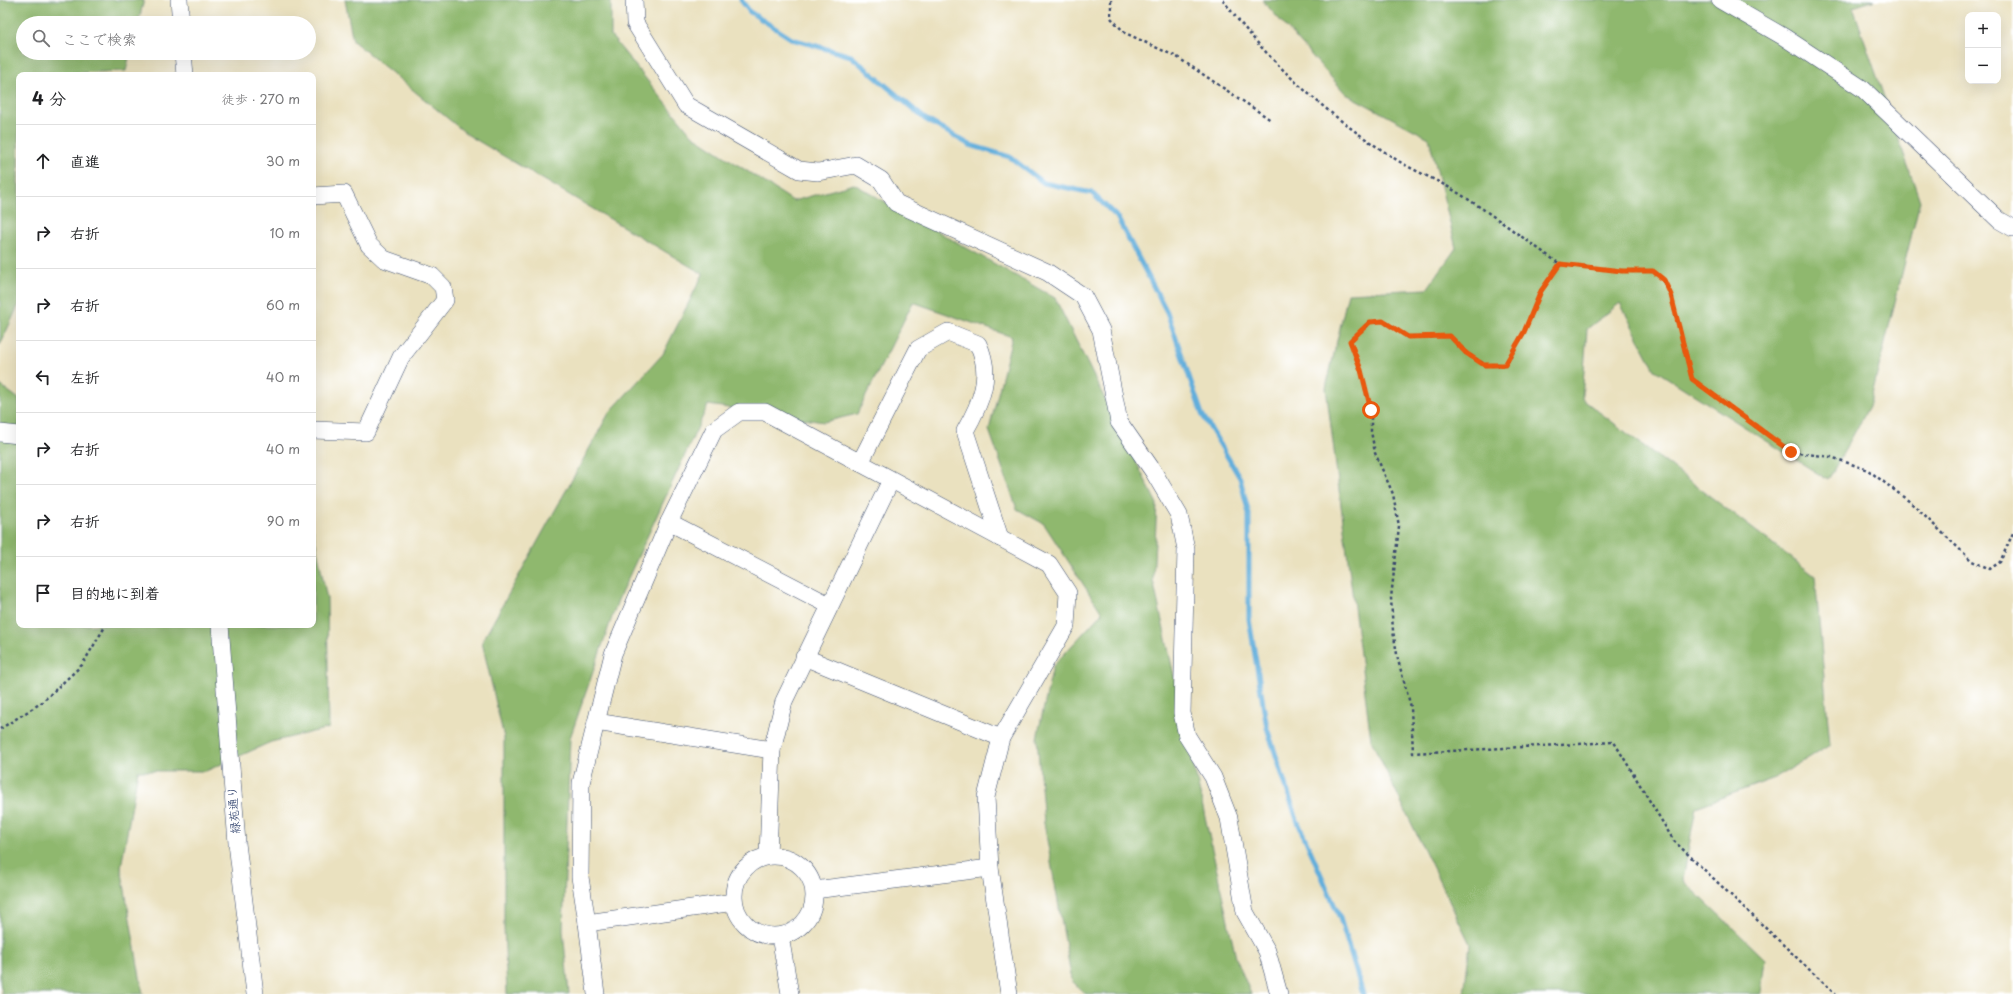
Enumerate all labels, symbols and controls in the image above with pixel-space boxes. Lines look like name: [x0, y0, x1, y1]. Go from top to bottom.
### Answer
map controls: [1965, 12, 2001, 84]
button: +: [1965, 12, 2001, 48]
search box: [16, 16, 316, 60]
icon: search: [30, 27, 52, 49]
text: ここで検索: [62, 27, 137, 50]
button: −: [1965, 48, 2001, 84]
text: 4 分: [32, 85, 66, 111]
text: 徒歩 · 270 m: [222, 89, 300, 108]
text: 直進: [70, 149, 100, 172]
icon: ahead: [32, 150, 54, 172]
text: 30 m: [266, 151, 300, 170]
text: 右折: [70, 221, 100, 244]
icon: right: [32, 222, 54, 244]
text: 10 m: [270, 223, 300, 242]
text: 右折: [70, 293, 100, 316]
icon: right: [32, 294, 54, 316]
text: 60 m: [266, 295, 300, 314]
text: 左折: [70, 365, 100, 388]
icon: left: [32, 366, 54, 388]
text: 40 m: [266, 367, 300, 386]
route start: [1362, 401, 1380, 419]
text: 右折: [70, 437, 100, 460]
icon: right: [32, 438, 54, 460]
text: 40 m: [266, 439, 300, 458]
route end: [1782, 443, 1800, 461]
text: 右折: [70, 509, 100, 532]
icon: right: [32, 510, 54, 532]
text: 90 m: [267, 511, 300, 530]
text: 目的地に到着: [70, 581, 160, 604]
icon: arrive: [32, 582, 54, 604]
street label: 緑苑通り: [222, 785, 244, 835]

